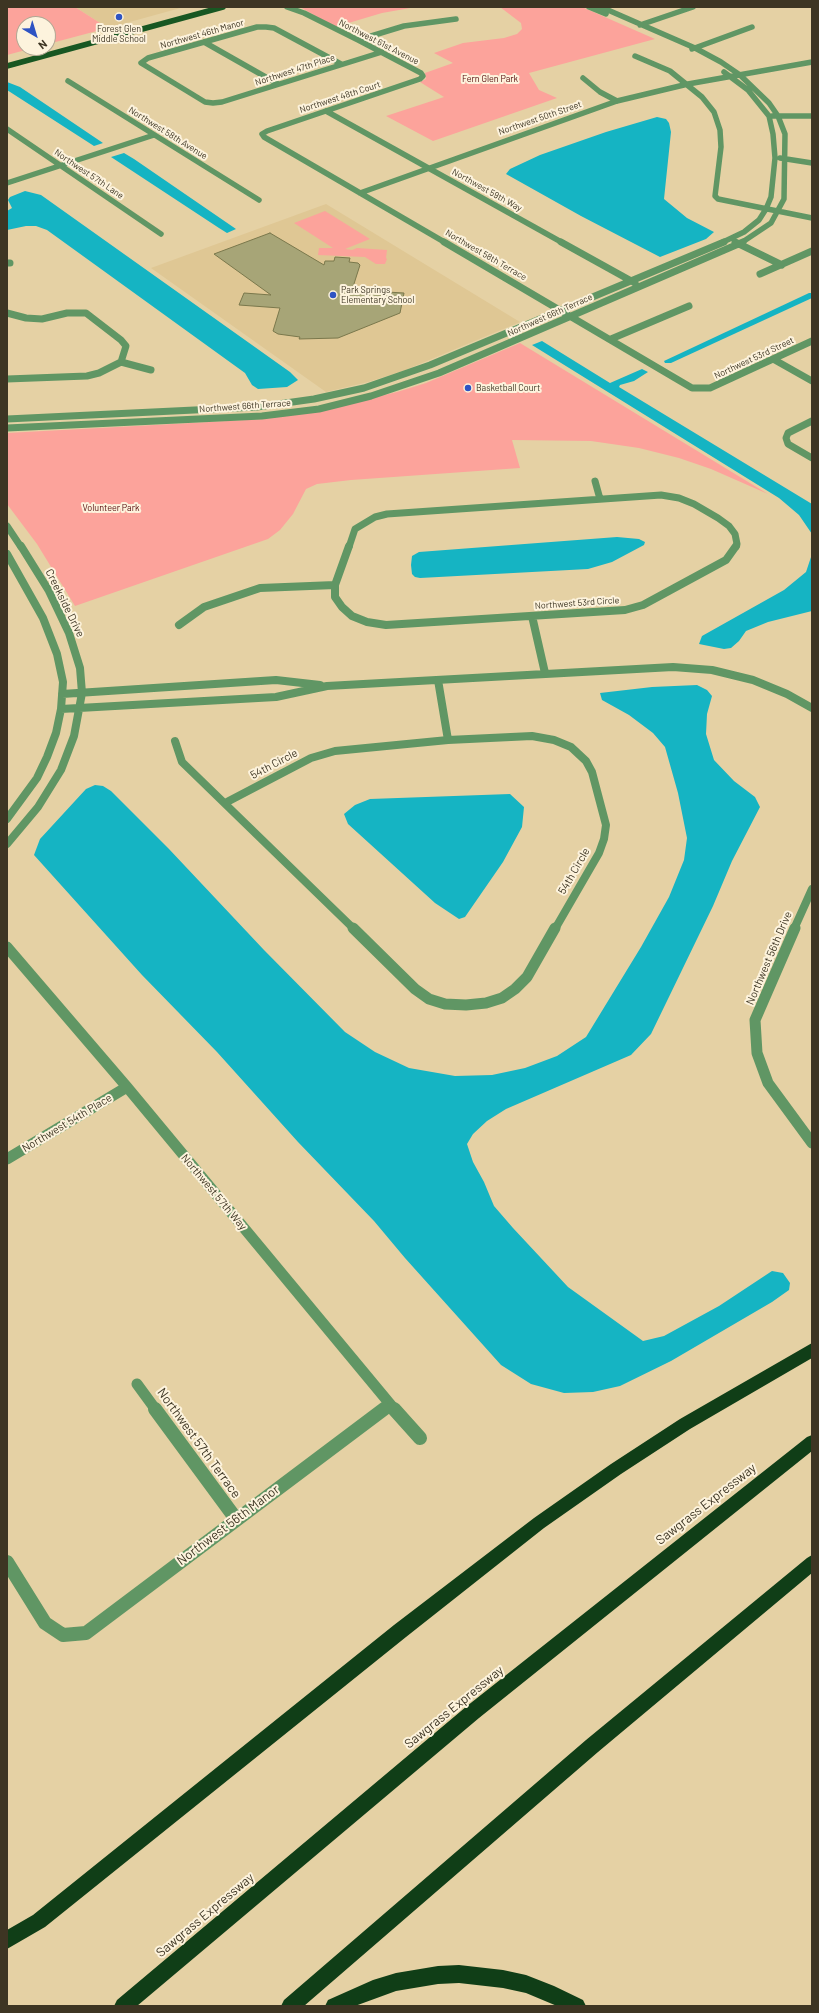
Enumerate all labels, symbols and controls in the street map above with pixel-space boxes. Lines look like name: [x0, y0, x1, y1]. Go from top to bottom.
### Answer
marker: Forest Glen Middle School: [114, 12, 124, 22]
north arrow: [16, 16, 56, 56]
street label: Northwest 46th Manor: [159, 17, 245, 51]
street label: Northwest 61st Avenue: [337, 17, 421, 67]
place label: Forest Glen Middle School: [92, 24, 146, 45]
text: N: [36, 38, 50, 52]
street label: Northwest 47th Place: [254, 52, 336, 88]
park label: Fern Glen Park: [462, 74, 518, 84]
street label: Northwest 48th Court: [298, 79, 382, 115]
street label: Northwest 50th Street: [497, 99, 583, 137]
street label: Northwest 58th Avenue: [127, 104, 209, 162]
street label: Northwest 57th Lane: [52, 147, 126, 201]
street label: Northwest 59th Way: [450, 166, 524, 214]
street label: Northwest 58th Terrace: [443, 227, 529, 283]
place label: Park Springs Elementary School: [341, 285, 414, 306]
marker: Park Springs Elementary School: [328, 290, 338, 300]
street label: Northwest 66th Terrace: [506, 291, 594, 339]
street label: Northwest 53rd Street: [712, 335, 796, 381]
marker: Basketball Court: [463, 383, 473, 393]
place label: Basketball Court: [476, 383, 540, 393]
street label: Northwest 66th Terrace: [199, 397, 291, 415]
park label: Volunteer Park: [82, 503, 140, 513]
street label: Creekside Drive: [43, 567, 87, 639]
street label: Northwest 53rd Circle: [534, 595, 620, 611]
street label: 54th Circle: [248, 746, 300, 782]
street label: 54th Circle: [555, 845, 593, 897]
street label: Northwest 56th Drive: [743, 909, 795, 1007]
street label: Northwest 54th Place: [20, 1091, 114, 1155]
street label: Northwest 57th Way: [178, 1151, 250, 1233]
street label: Northwest 57th Terrace: [154, 1385, 244, 1501]
street label: Sawgrass Expressway: [653, 1460, 759, 1548]
street label: Northwest 56th Manor: [174, 1481, 282, 1569]
street label: Sawgrass Expressway: [401, 1662, 507, 1752]
street label: Sawgrass Expressway: [153, 1870, 257, 1960]

